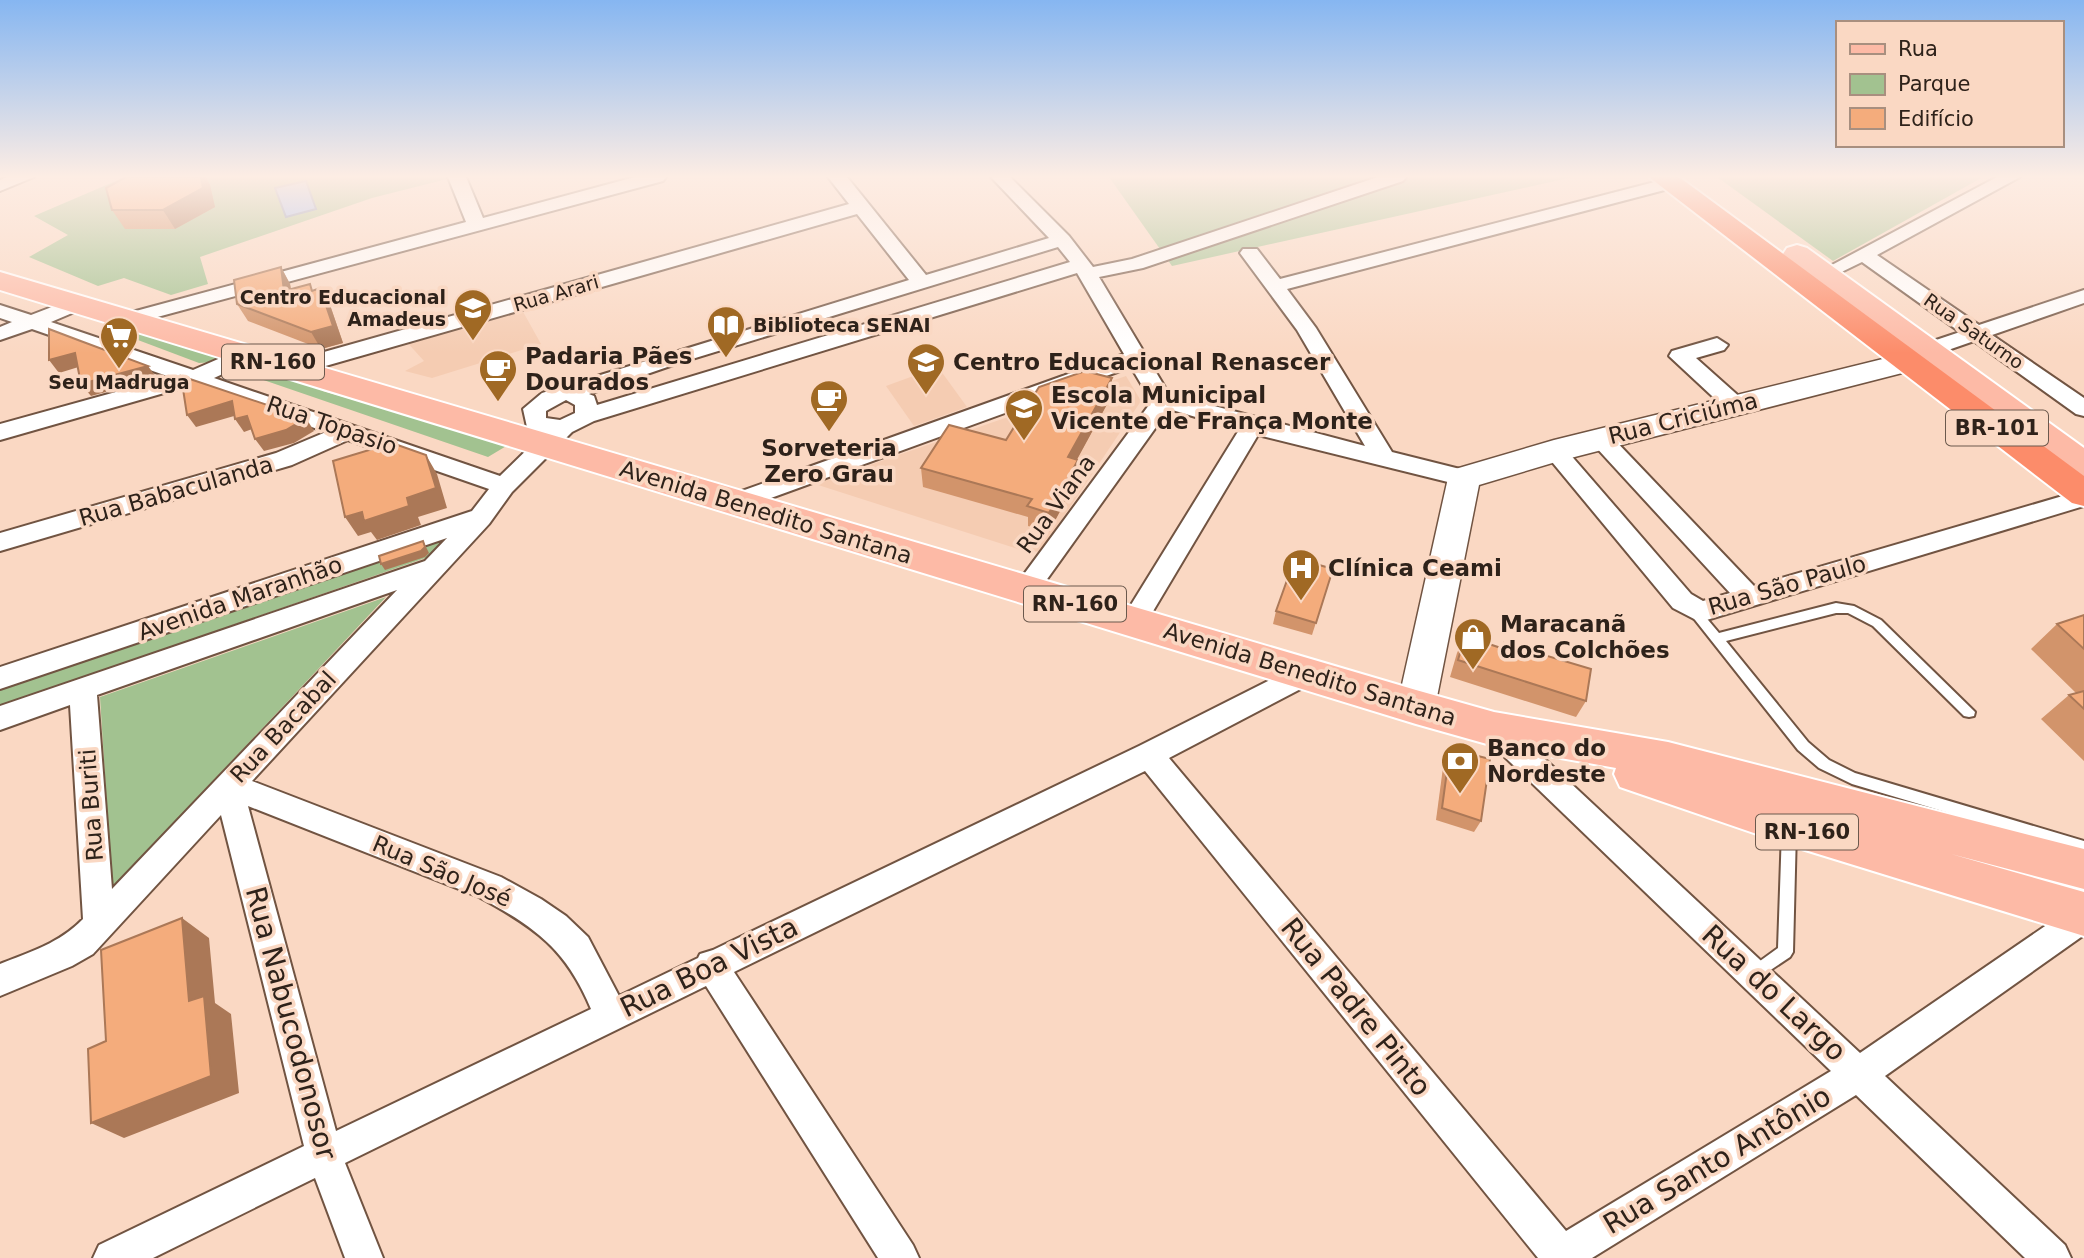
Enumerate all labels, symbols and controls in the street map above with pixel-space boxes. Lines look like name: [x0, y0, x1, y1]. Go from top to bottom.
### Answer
legend: [1836, 21, 2063, 147]
text: Rua: [1898, 37, 1938, 61]
text: Parque: [1898, 72, 1970, 96]
text: Edifício: [1898, 107, 1974, 131]
street label: Rua Arari: [511, 270, 601, 316]
place label: Centro Educacional Amadeus: [240, 286, 446, 330]
school or university icon: Centro Educacional Amadeus: [452, 287, 494, 342]
street label: Rua Saturno: [1920, 289, 2028, 373]
library icon: Biblioteca SENAI: [705, 304, 747, 359]
place label: Biblioteca SENAI: [753, 314, 931, 336]
supermarket icon: Seu Madruga: [98, 315, 140, 370]
school or university icon: Centro Educacional Renascer: [905, 341, 947, 396]
place label: Padaria Pães Dourados: [525, 343, 693, 395]
road number: RN-160: [222, 344, 324, 380]
cafe icon: Padaria Pães Dourados: [477, 348, 519, 403]
place label: Centro Educacional Renascer: [953, 349, 1331, 375]
place label: Seu Madruga: [48, 371, 190, 393]
cafe icon: Sorveteria Zero Grau: [808, 378, 850, 433]
place label: Escola Municipal Vicente de França Monte: [1051, 382, 1373, 434]
school or university icon: Escola Municipal Vicente de França Monte: [1003, 387, 1045, 442]
street label: Rua Criciúma: [1606, 387, 1760, 449]
street label: Rua Topasio: [263, 391, 401, 459]
road number: BR-101: [1946, 410, 2048, 446]
place label: Sorveteria Zero Grau: [761, 435, 897, 487]
street label: Rua Viana: [1012, 450, 1100, 558]
street label: Rua Babaculanda: [76, 451, 276, 531]
street label: Avenida Benedito Santana: [617, 455, 915, 569]
hospital icon: Clínica Ceami: [1280, 547, 1322, 602]
street label: Rua São Paulo: [1705, 550, 1869, 620]
street label: Avenida Maranhão: [135, 551, 345, 645]
place label: Clínica Ceami: [1328, 555, 1502, 581]
road number: RN-160: [1024, 586, 1126, 622]
place label: Maracanã dos Colchões: [1500, 611, 1670, 663]
shop icon: Maracanã dos Colchões: [1452, 616, 1494, 671]
street label: Avenida Benedito Santana: [1161, 617, 1459, 731]
street label: Rua Bacabal: [225, 666, 341, 788]
place label: Banco do Nordeste: [1487, 735, 1606, 787]
bank icon: Banco do Nordeste: [1439, 740, 1481, 795]
street label: Rua Buriti: [74, 748, 108, 862]
road number: RN-160: [1756, 814, 1858, 850]
street label: Rua São José: [369, 830, 515, 912]
street label: Rua Nabucodonosor: [239, 883, 343, 1164]
street label: Rua Boa Vista: [615, 910, 803, 1024]
street label: Rua Padre Pinto: [1274, 911, 1438, 1103]
street label: Rua do Largo: [1695, 918, 1853, 1068]
street label: Rua Santo Antônio: [1597, 1079, 1837, 1241]

